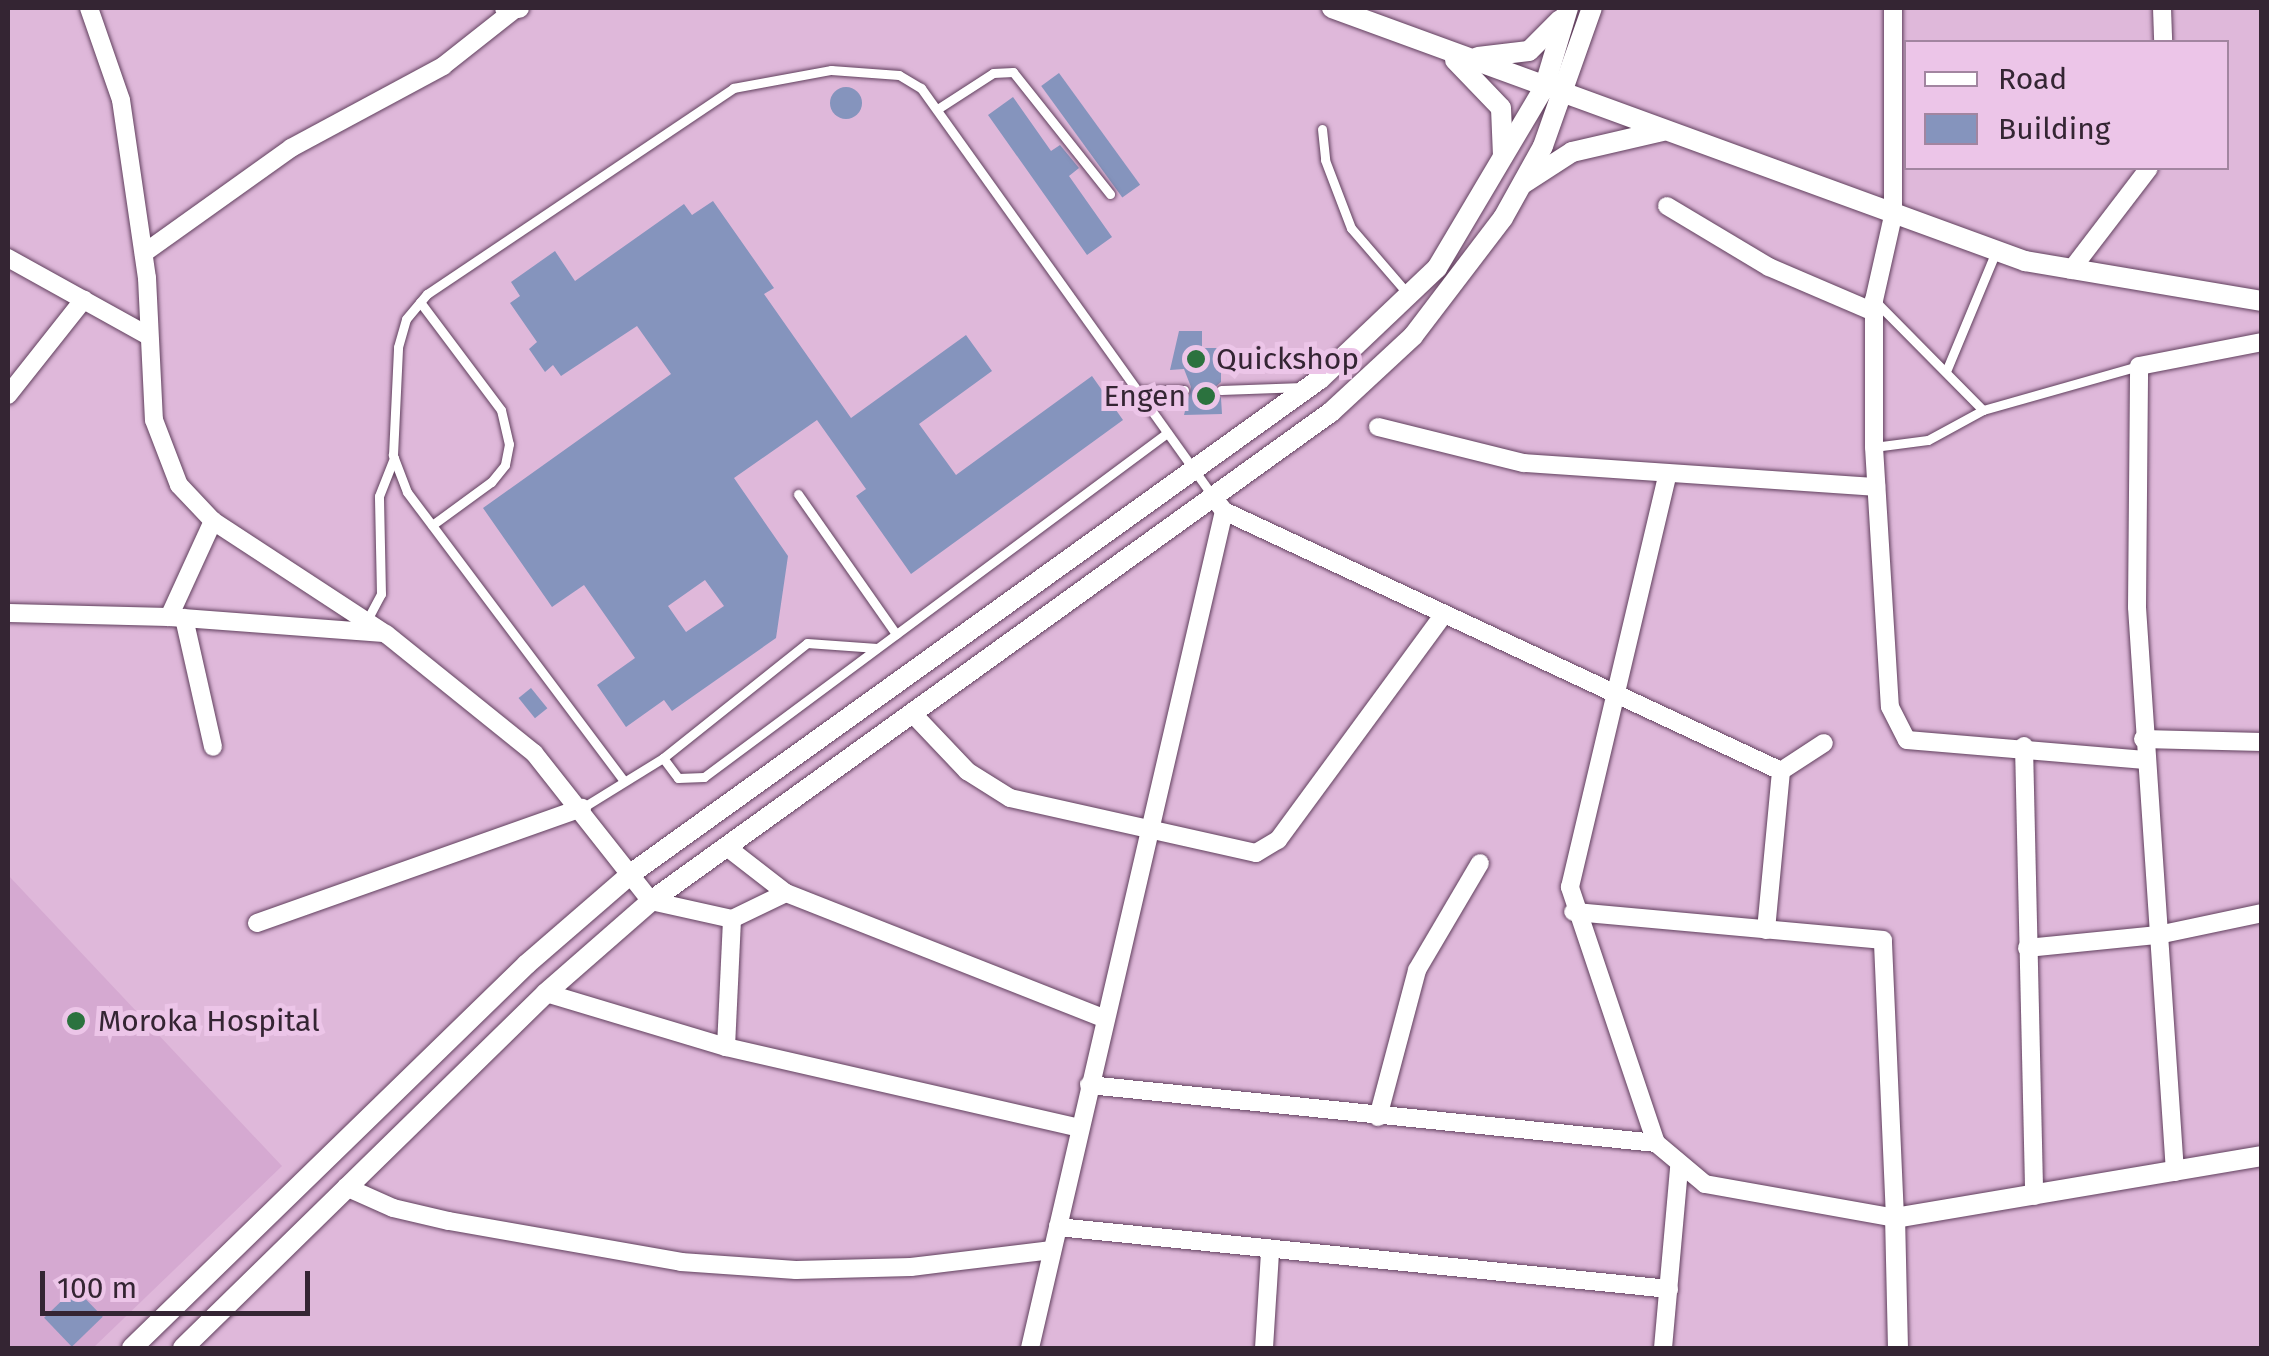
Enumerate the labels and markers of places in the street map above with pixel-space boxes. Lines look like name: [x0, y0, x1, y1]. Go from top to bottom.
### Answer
place label: Quickshop: [1216, 341, 1359, 377]
marker: Quickshop: [1185, 348, 1207, 370]
place label: Engen: [1104, 378, 1186, 414]
marker: Engen: [1195, 385, 1217, 407]
place label: Moroka Hospital: [98, 1003, 320, 1039]
marker: Moroka Hospital: [63, 1008, 89, 1034]

